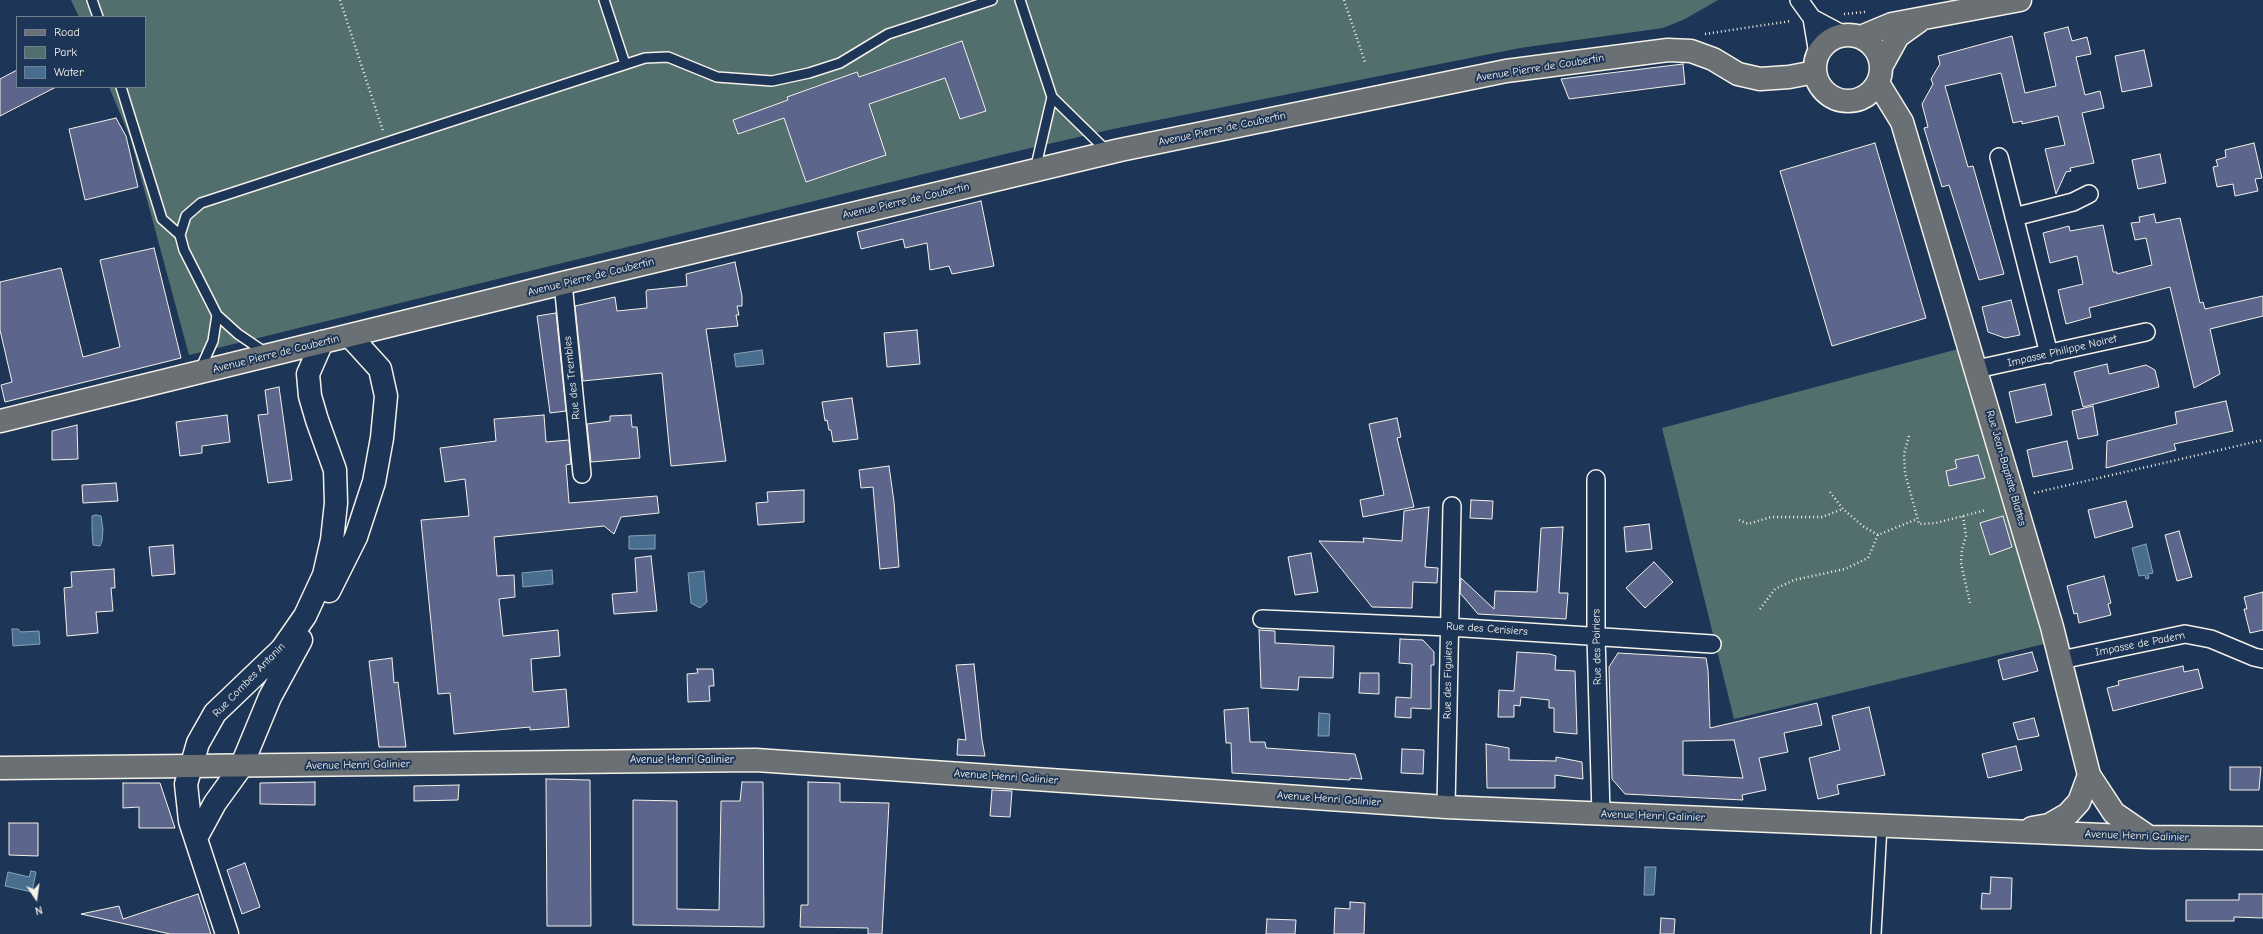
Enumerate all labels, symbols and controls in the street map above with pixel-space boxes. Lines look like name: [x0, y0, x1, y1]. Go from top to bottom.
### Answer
legend: [16, 16, 146, 88]
text: Road: [54, 25, 80, 39]
text: Park: [54, 45, 77, 59]
street label: Avenue Pierre de Coubertin: [1475, 51, 1605, 85]
text: Water: [54, 65, 84, 79]
street label: Avenue Pierre de Coubertin: [1157, 109, 1287, 149]
street label: Avenue Pierre de Coubertin: [841, 180, 971, 222]
street label: Avenue Pierre de Coubertin: [526, 255, 656, 299]
street label: Avenue Pierre de Coubertin: [211, 332, 341, 376]
street label: Impasse Philippe Noiret: [2006, 332, 2118, 370]
street label: Rue des Trembles: [561, 336, 583, 420]
street label: Rue Jean-Baptiste Blattes: [1983, 409, 2029, 527]
street label: Rue des Poiriers: [1590, 609, 1604, 685]
street label: Rue des Cerisiers: [1446, 620, 1528, 638]
street label: Impasse de Padern: [2094, 629, 2186, 659]
street label: Rue Combes Antanin: [210, 640, 288, 720]
street label: Rue des Figuiers: [1441, 641, 1455, 719]
street label: Avenue Henri Galinier: [630, 753, 734, 767]
street label: Avenue Henri Galinier: [306, 757, 410, 773]
street label: Avenue Henri Galinier: [954, 767, 1058, 787]
street label: Avenue Henri Galinier: [1277, 789, 1381, 809]
street label: Avenue Henri Galinier: [1601, 808, 1705, 824]
street label: Avenue Henri Galinier: [2085, 828, 2189, 844]
north arrow: [16, 878, 56, 918]
text: N: [34, 903, 44, 917]

